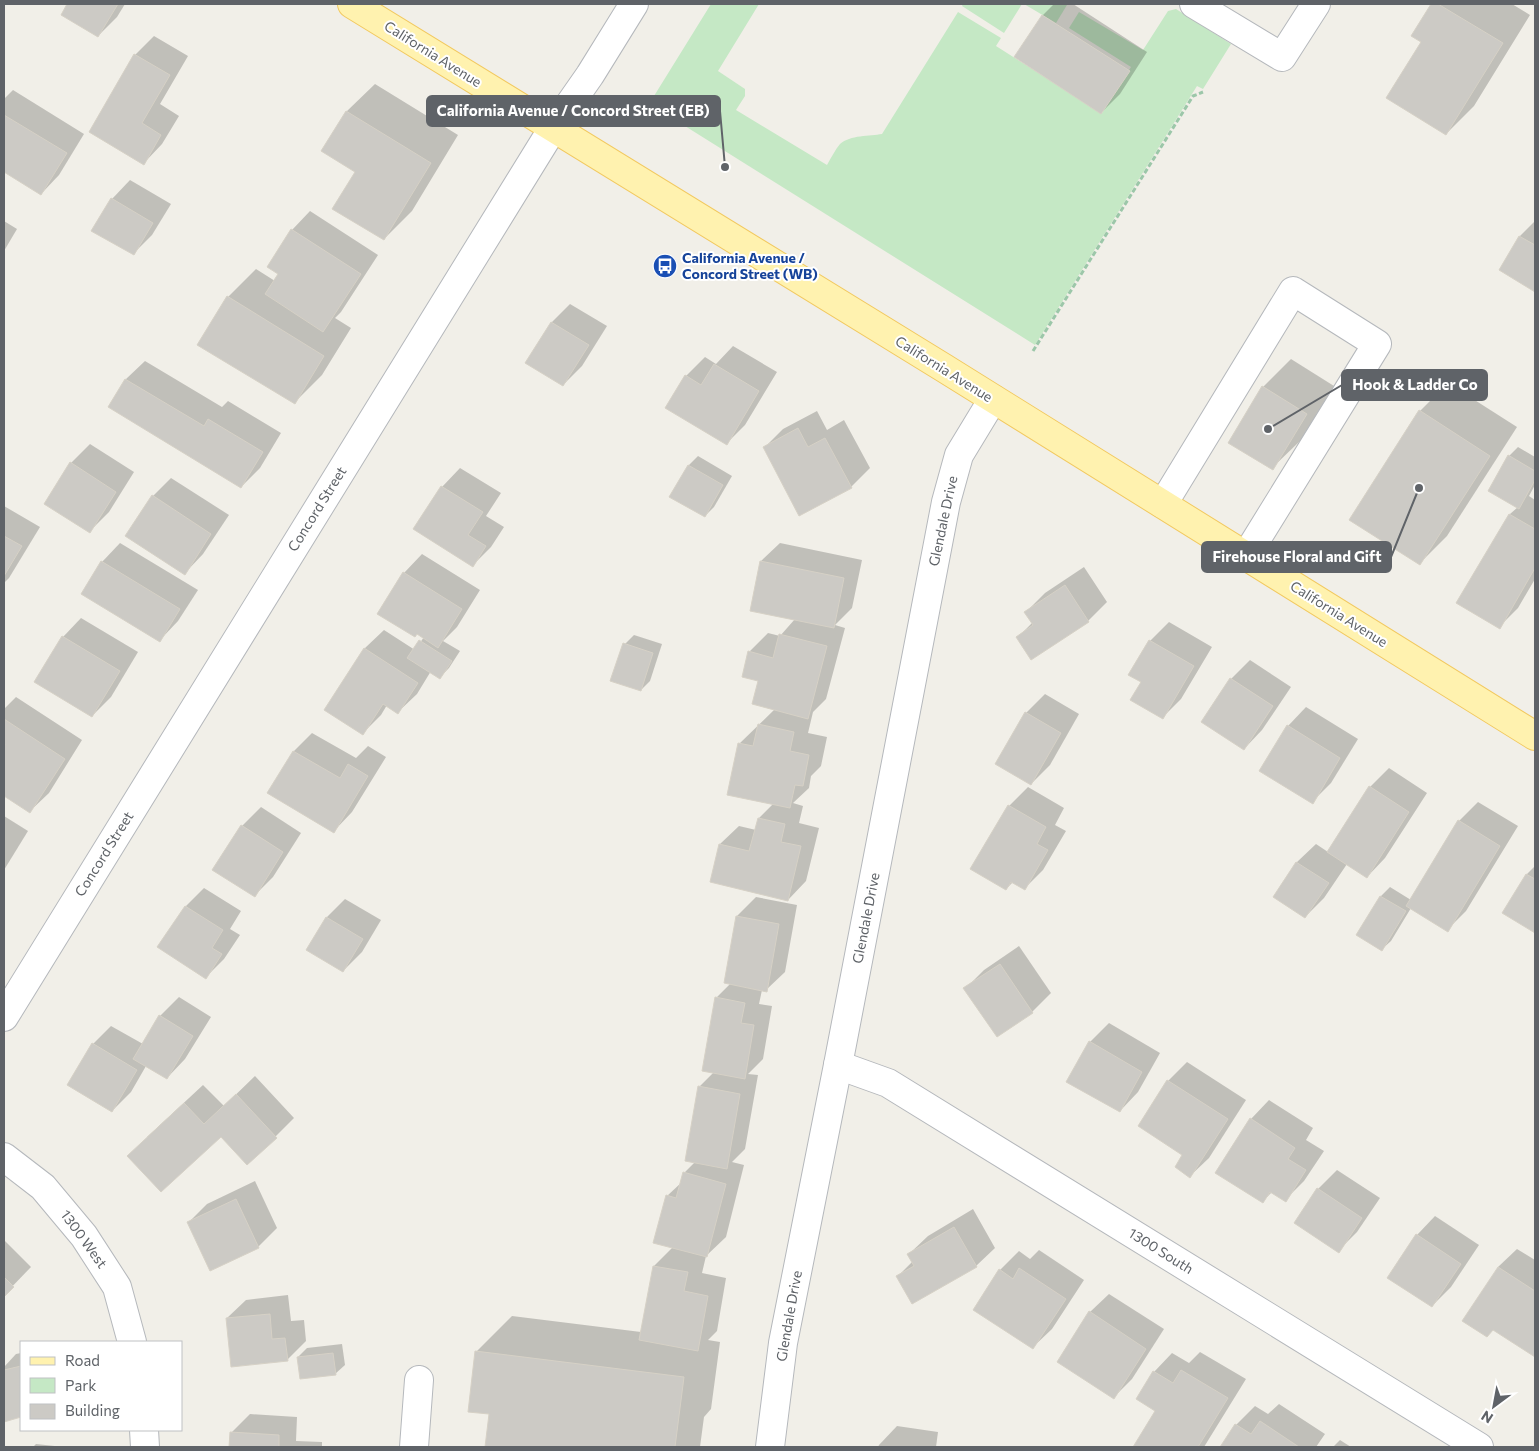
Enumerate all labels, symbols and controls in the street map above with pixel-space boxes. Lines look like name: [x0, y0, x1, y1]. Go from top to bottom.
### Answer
street label: California Avenue: [381, 17, 485, 90]
callout: California Avenue / Concord Street (EB): [427, 96, 720, 126]
text: California Avenue / Concord Street (EB): [436, 101, 710, 119]
place label: California Avenue / Concord Street (WB): [682, 249, 818, 282]
bus stop icon: California Avenue / Concord Street (WB): [652, 253, 678, 279]
street label: California Avenue: [892, 332, 996, 405]
callout: Hook & Ladder Co: [1342, 370, 1487, 400]
text: Hook & Ladder Co: [1352, 375, 1478, 393]
street label: Concord Street: [284, 463, 350, 554]
street label: Glendale Drive: [925, 474, 960, 568]
callout: Firehouse Floral and Gift: [1202, 542, 1391, 572]
text: Firehouse Floral and Gift: [1212, 547, 1382, 565]
street label: California Avenue: [1287, 577, 1391, 650]
street label: Concord Street: [71, 808, 137, 899]
street label: Glendale Drive: [848, 871, 883, 965]
street label: 1300 West: [58, 1206, 111, 1271]
street label: 1300 South: [1126, 1224, 1197, 1277]
street label: Glendale Drive: [772, 1269, 805, 1363]
legend: [20, 1341, 182, 1431]
text: Road: [65, 1351, 100, 1369]
text: Park: [65, 1376, 96, 1394]
north arrow: [1469, 1381, 1519, 1431]
text: Building: [65, 1401, 120, 1419]
text: N: [1478, 1407, 1496, 1427]

